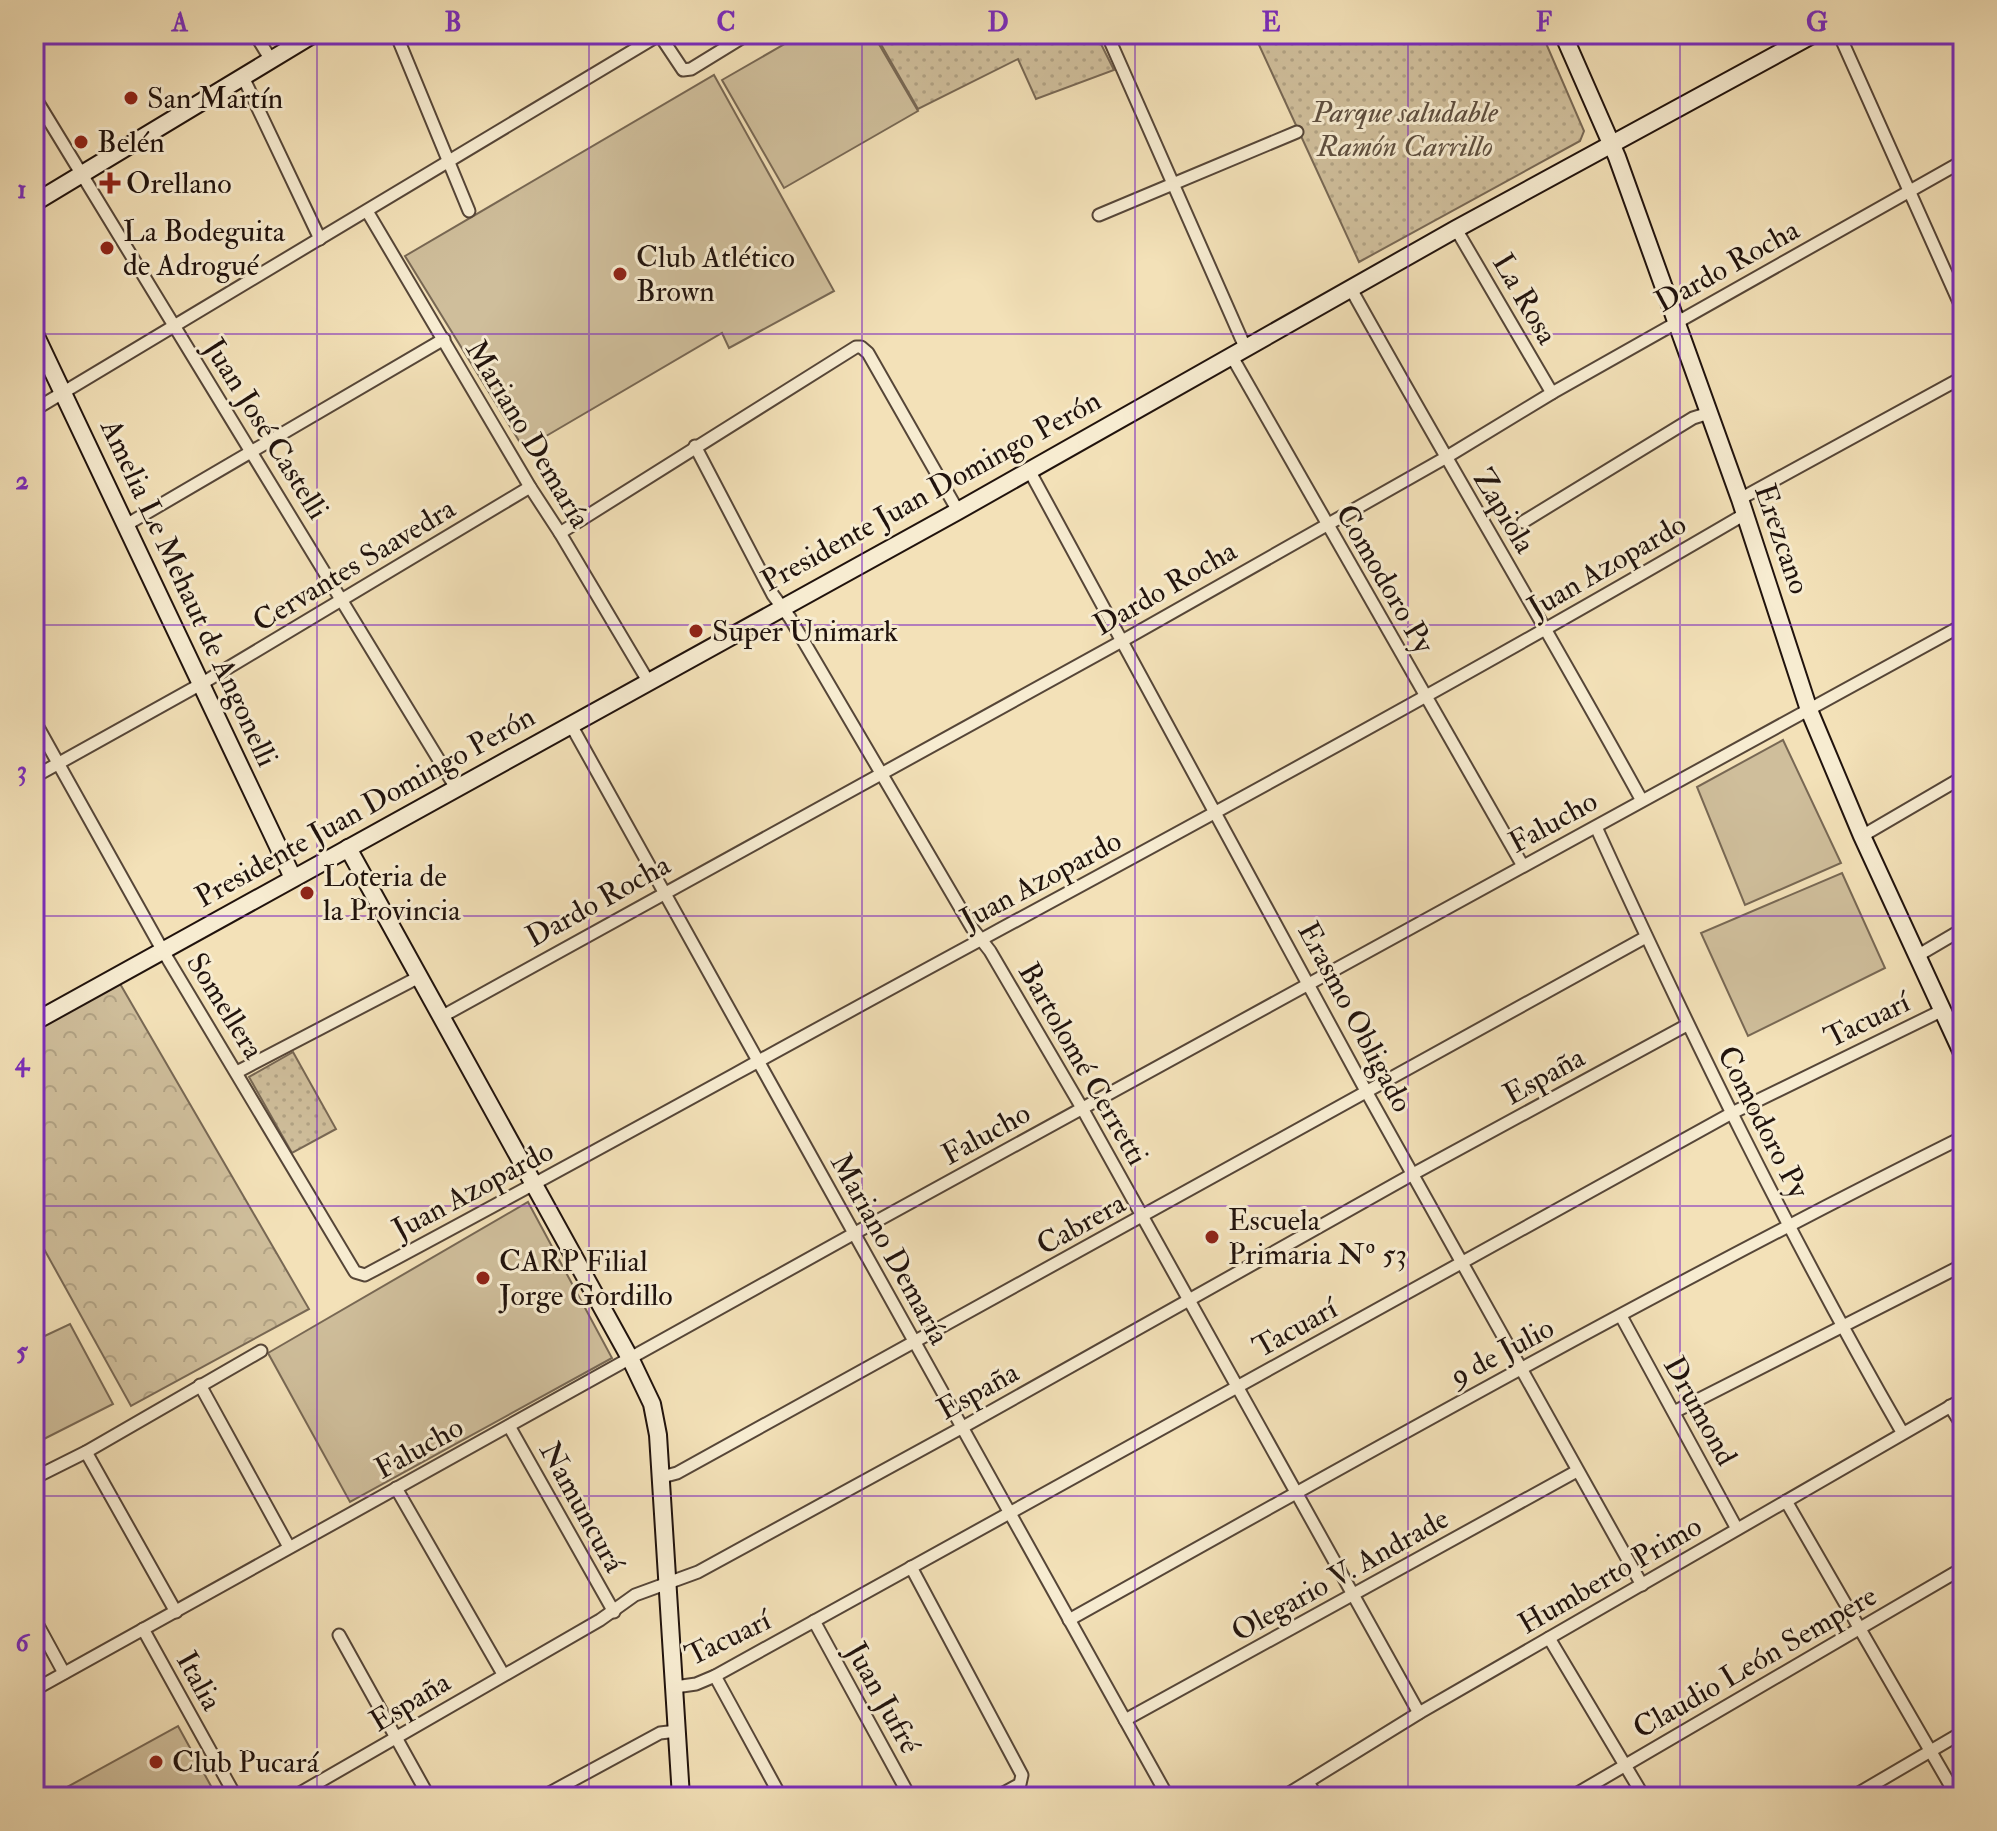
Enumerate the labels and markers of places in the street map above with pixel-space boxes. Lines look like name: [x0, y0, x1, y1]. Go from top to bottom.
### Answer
place label: San Martín: [147, 80, 283, 117]
marker: San Martín: [122, 89, 140, 107]
place label: Belén: [97, 124, 165, 161]
marker: Belén: [72, 133, 90, 151]
place label: Orellano: [126, 165, 232, 202]
marker: Orellano: [101, 174, 119, 192]
place label: La Bodeguita de Adrogué: [123, 213, 286, 284]
marker: La Bodeguita de Adrogué: [98, 239, 116, 257]
place label: Club Atlético Brown: [636, 239, 795, 310]
marker: Club Atlético Brown: [611, 265, 629, 283]
place label: Super Unimark: [712, 613, 898, 650]
marker: Super Unimark: [687, 622, 705, 640]
place label: Loteria de la Provincia: [323, 858, 461, 929]
marker: Loteria de la Provincia: [298, 884, 316, 902]
place label: Escuela Primaria Nº 53: [1228, 1202, 1407, 1273]
marker: Escuela Primaria Nº 53: [1203, 1228, 1221, 1246]
place label: CARP Filial Jorge Gordillo: [498, 1243, 673, 1314]
marker: CARP Filial Jorge Gordillo: [474, 1269, 492, 1287]
place label: Club Pucará: [172, 1744, 320, 1781]
marker: Club Pucará: [147, 1753, 165, 1771]

